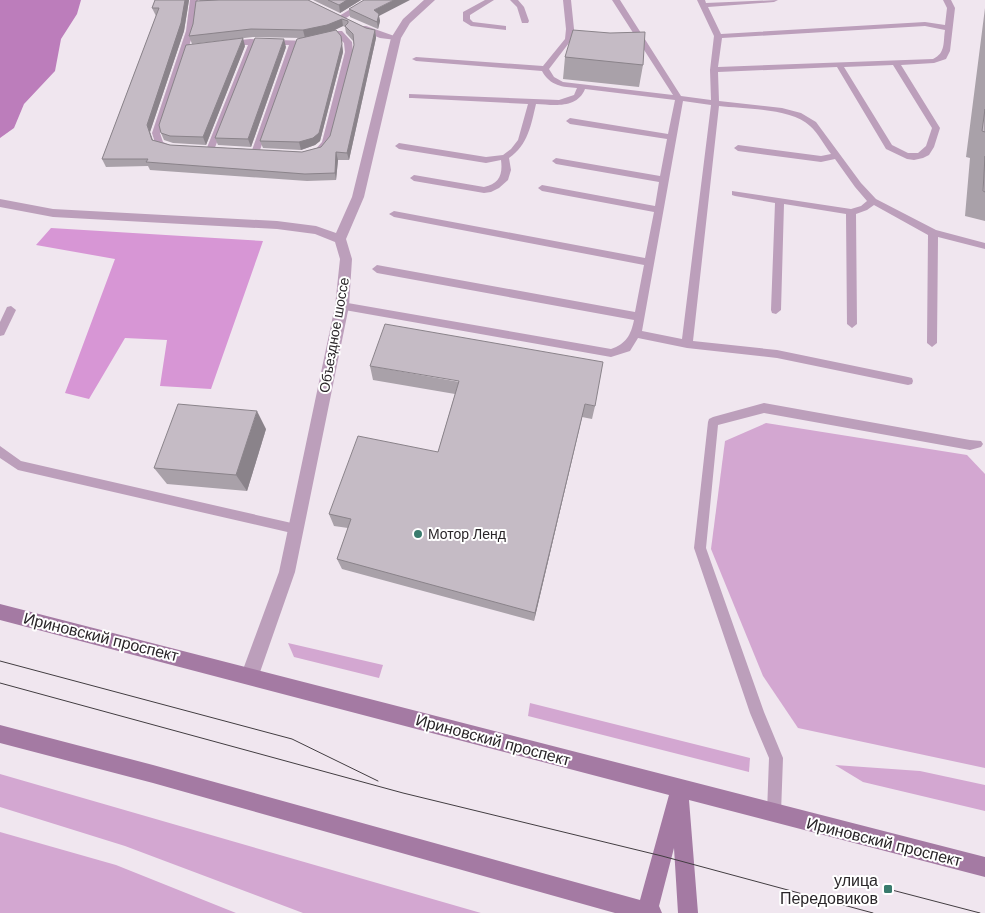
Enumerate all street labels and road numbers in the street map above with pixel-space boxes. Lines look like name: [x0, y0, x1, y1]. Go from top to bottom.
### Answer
street label: Объездное шоссе: [316, 276, 352, 394]
street label: Ириновский проспект: [22, 609, 181, 665]
street label: Ириновский проспект: [414, 711, 573, 769]
street label: Ириновский проспект: [805, 814, 964, 870]

